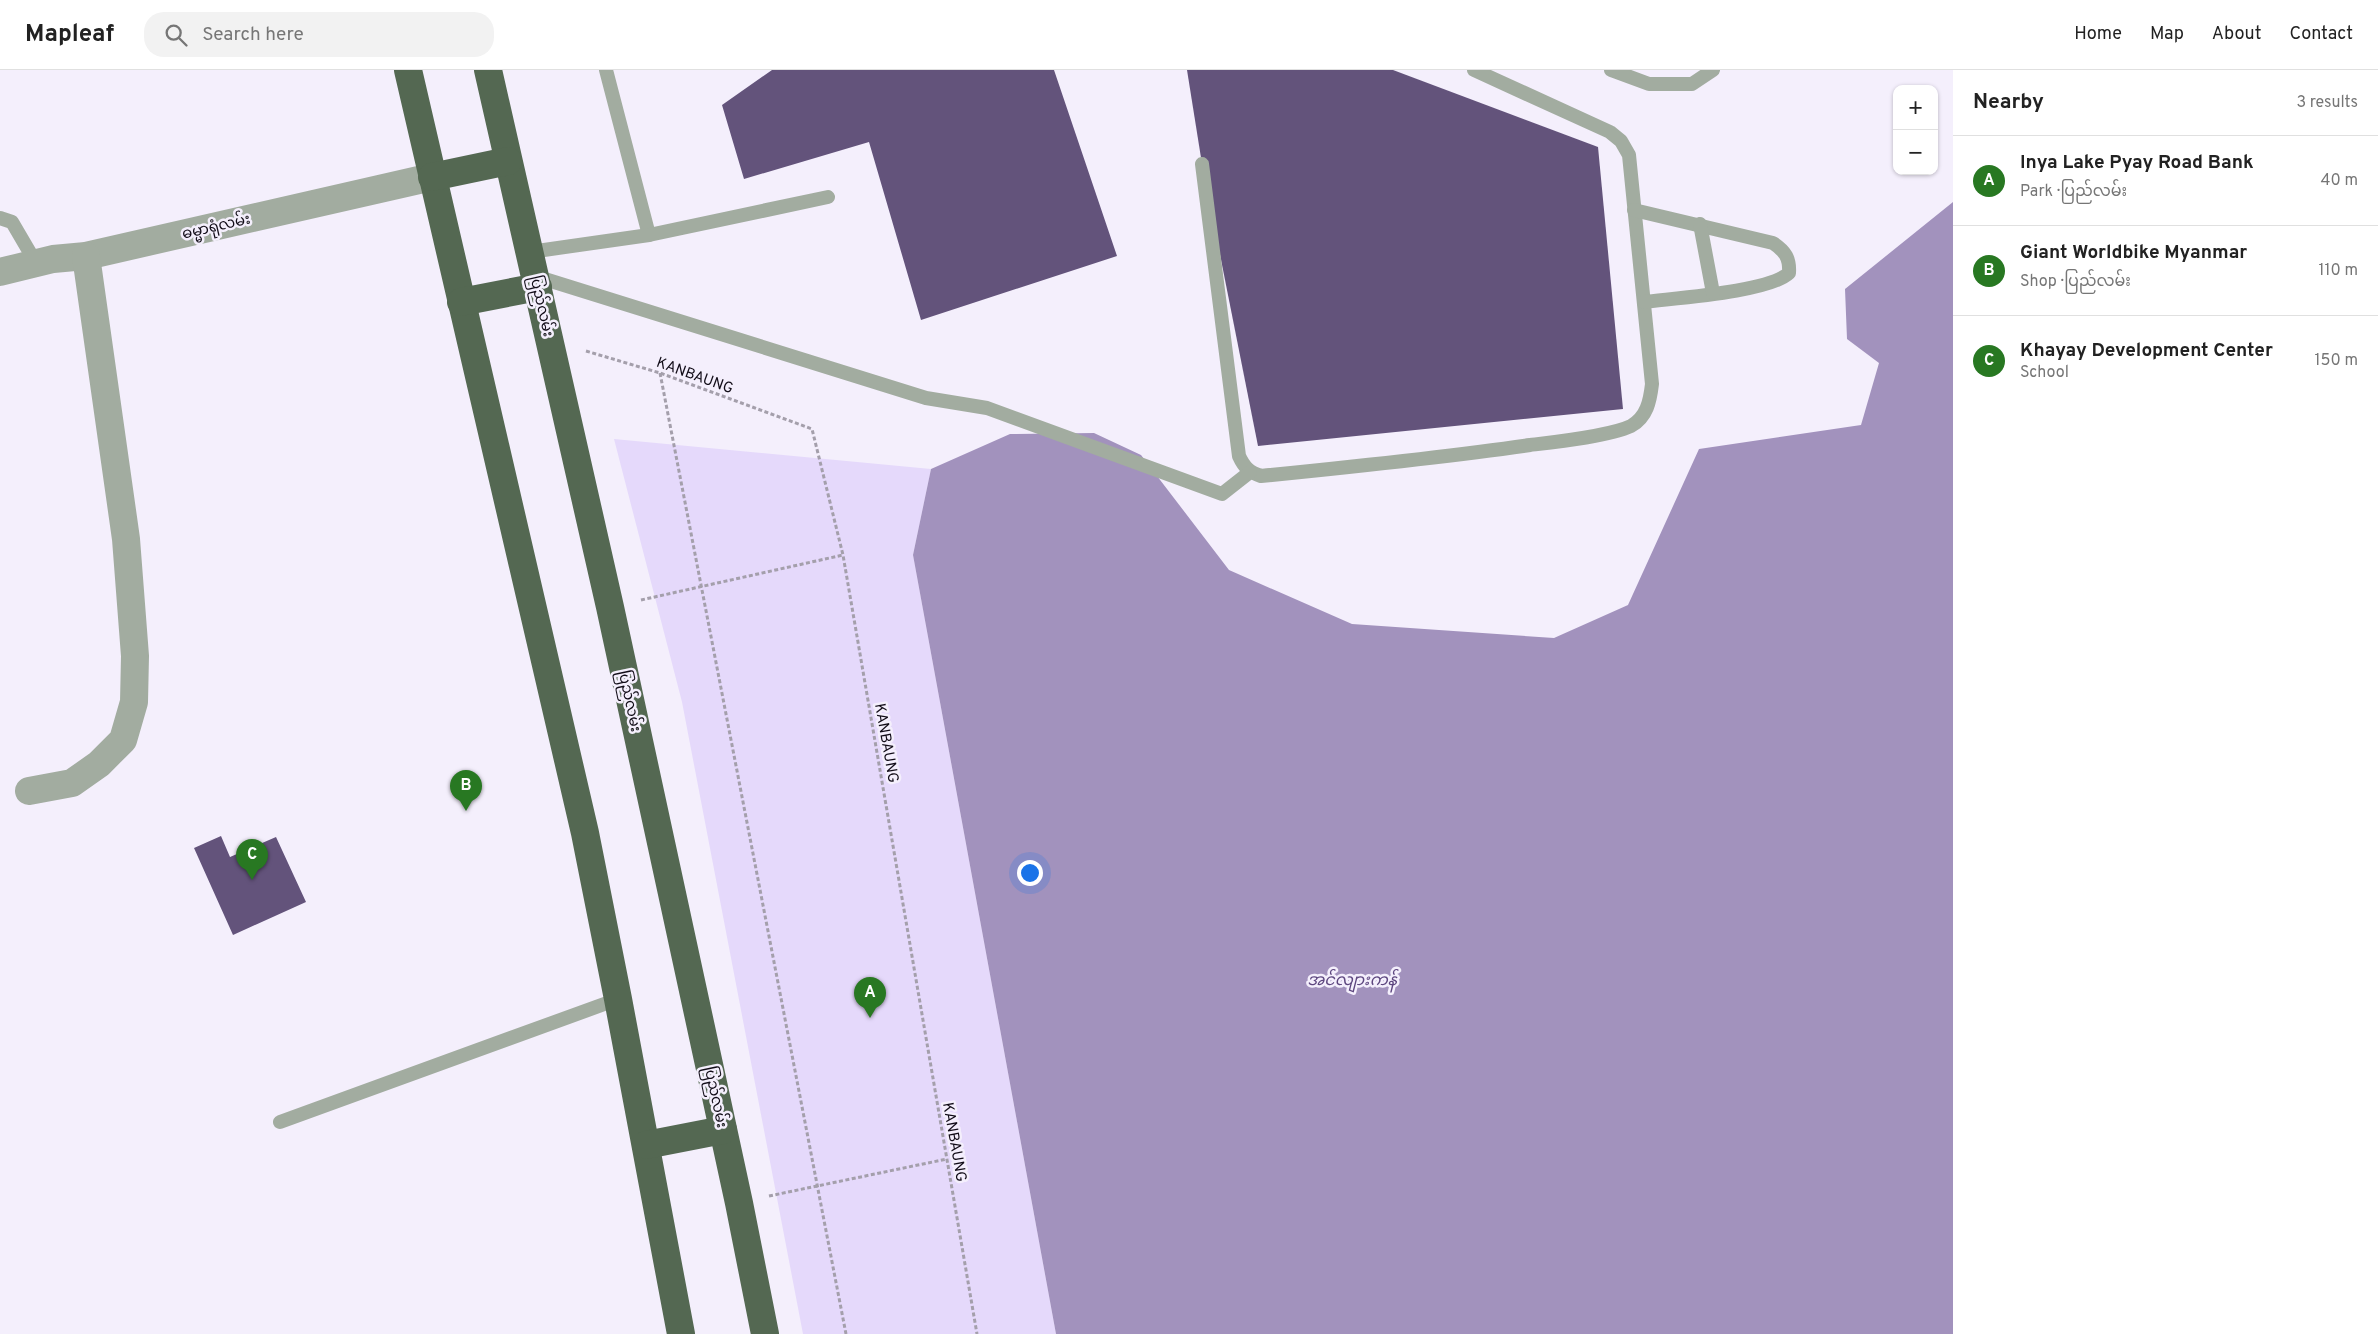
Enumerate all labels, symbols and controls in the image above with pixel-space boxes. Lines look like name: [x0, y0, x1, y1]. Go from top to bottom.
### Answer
search box: [144, 12, 494, 57]
text: Mapleaf: [25, 20, 114, 50]
icon: search: [162, 21, 190, 49]
text: Search here: [202, 23, 304, 47]
text: Home: [2074, 23, 2122, 46]
text: Map: [2150, 23, 2184, 46]
text: About: [2212, 23, 2261, 46]
text: Contact: [2289, 23, 2353, 46]
map controls: [1893, 85, 1938, 175]
button: +: [1893, 85, 1938, 130]
text: Nearby: [1973, 89, 2044, 116]
text: 3 results: [2296, 93, 2358, 113]
button: −: [1893, 130, 1938, 175]
text: Inya Lake Pyay Road Bank: [2020, 151, 2254, 175]
text: A: [1983, 171, 1995, 191]
text: 40 m: [2320, 171, 2358, 191]
text: Park · ပြည်လမ်း: [2020, 182, 2127, 202]
street label: ဓမ္မာရုံလမ်း: [180, 208, 253, 246]
text: Giant Worldbike Myanmar: [2020, 241, 2247, 265]
text: B: [1983, 261, 1995, 281]
text: 110 m: [2318, 261, 2358, 281]
text: Shop · ပြည်လမ်း: [2020, 272, 2131, 292]
street label: ပြည်လမ်း: [523, 273, 559, 339]
text: Khayay Development Center: [2020, 339, 2273, 363]
text: C: [1984, 351, 1994, 371]
text: 150 m: [2315, 351, 2358, 371]
street label: KANBAUNG: [653, 354, 736, 399]
text: School: [2020, 363, 2069, 383]
street label: ပြည်လမ်း: [612, 668, 646, 734]
street label: KANBAUNG: [869, 702, 902, 785]
pin: B: [450, 770, 482, 811]
pin: C: [236, 839, 268, 880]
your location: [1017, 860, 1043, 886]
water label: အင်လျားကန်: [1307, 968, 1399, 993]
pin: A: [854, 977, 886, 1018]
street label: ပြည်လမ်း: [698, 1064, 732, 1130]
street label: KANBAUNG: [937, 1101, 970, 1184]

